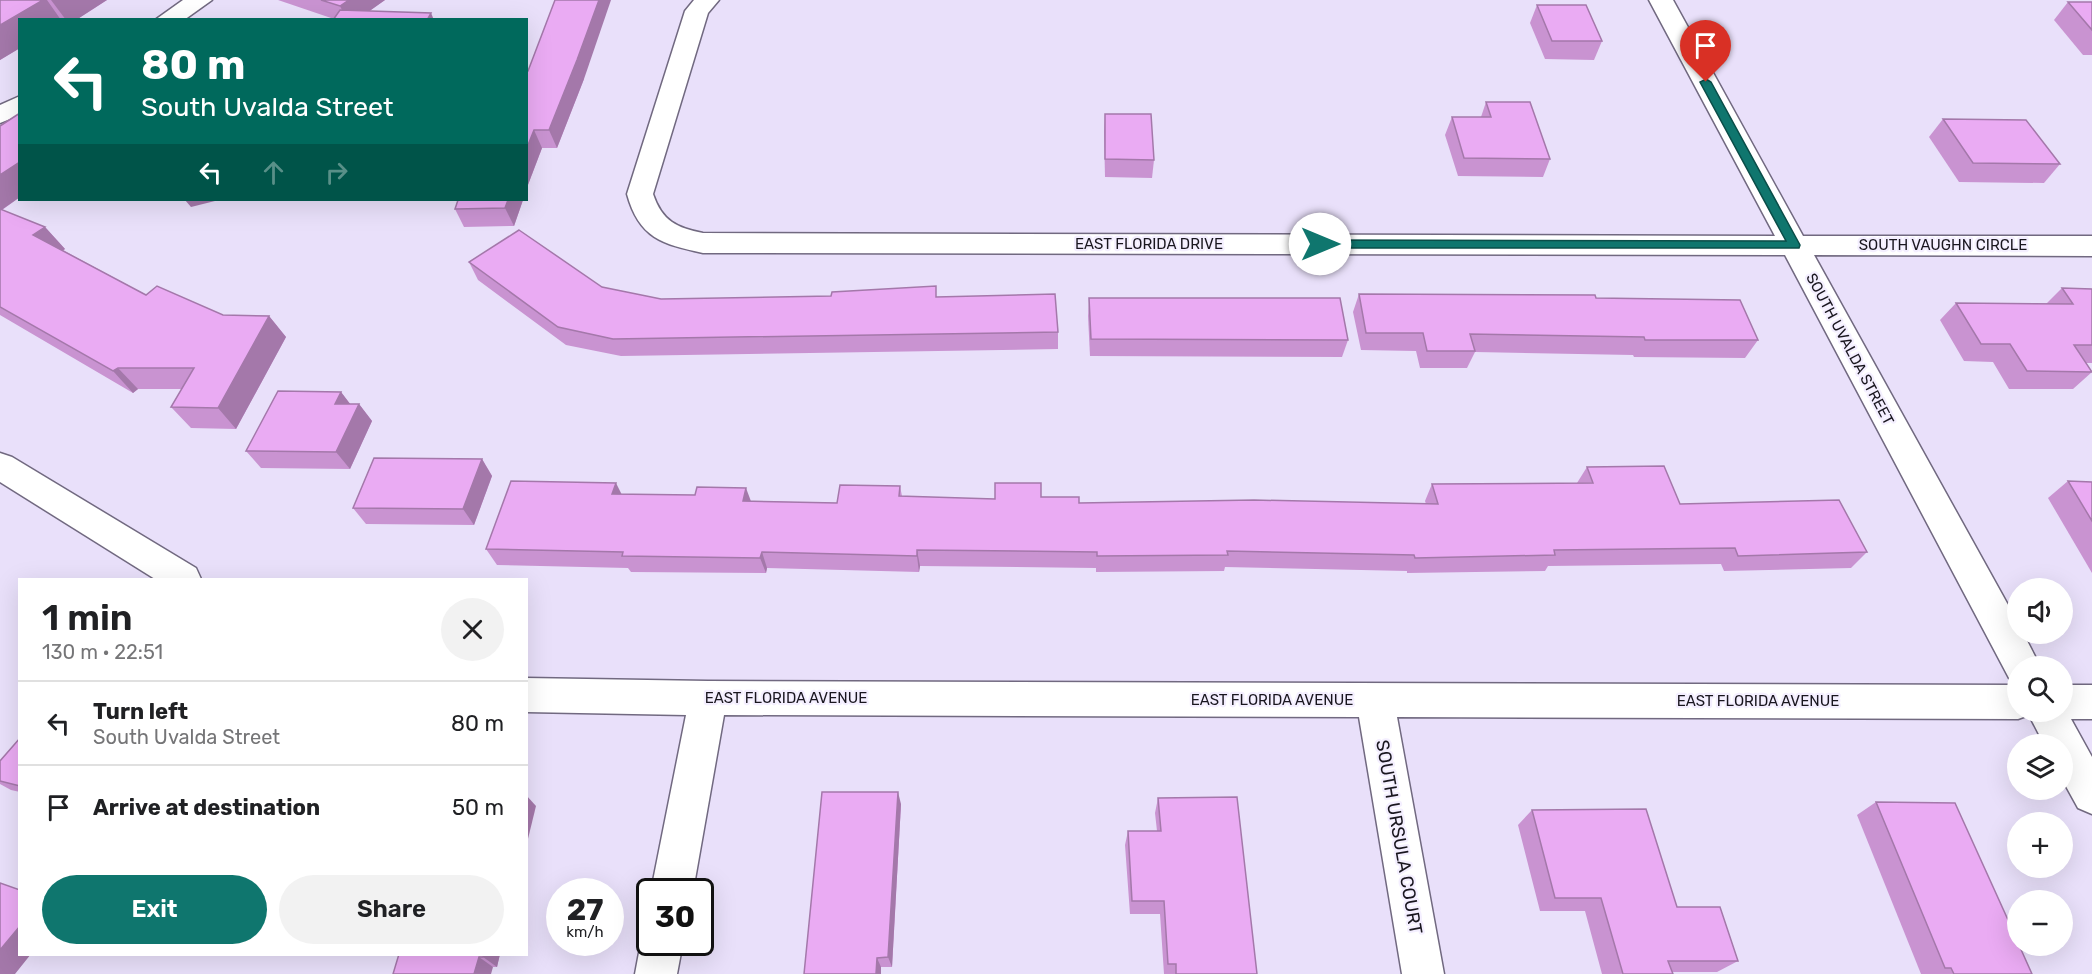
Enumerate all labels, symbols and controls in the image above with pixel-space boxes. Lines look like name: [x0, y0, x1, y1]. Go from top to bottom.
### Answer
pin: [1680, 20, 1731, 82]
icon: arrive: [1689, 29, 1722, 62]
text: 80 m: [141, 40, 245, 90]
icon: left: [42, 42, 120, 120]
text: South Uvalda Street: [141, 91, 394, 123]
icon: left: [194, 156, 227, 189]
icon: ahead: [257, 156, 290, 189]
icon: right: [320, 156, 353, 189]
position arrow: [1288, 212, 1352, 276]
street label: EAST FLORIDA DRIVE: [1075, 235, 1223, 253]
street label: SOUTH VAUGHN CIRCLE: [1859, 236, 2027, 254]
street label: SOUTH UVALDA STREET: [1802, 270, 1898, 428]
map controls: [2007, 578, 2073, 956]
button: sound: [2007, 578, 2073, 644]
text: 1 min: [42, 596, 133, 639]
button: close: [441, 598, 504, 661]
text: 130 m · 22:51: [42, 640, 163, 664]
button: search: [2007, 656, 2073, 722]
street label: EAST FLORIDA AVENUE: [705, 689, 867, 707]
street label: EAST FLORIDA AVENUE: [1191, 691, 1353, 709]
street label: EAST FLORIDA AVENUE: [1677, 692, 1839, 710]
text: Turn left: [93, 698, 188, 725]
icon: left: [42, 707, 75, 740]
text: 80 m: [451, 710, 504, 737]
text: South Uvalda Street: [93, 725, 280, 749]
button: layers: [2007, 734, 2073, 800]
street label: SOUTH URSULA COURT: [1371, 738, 1427, 936]
icon: arrive: [42, 791, 75, 824]
text: Arrive at destination: [93, 794, 320, 821]
text: 50 m: [452, 794, 504, 821]
button: +: [2007, 812, 2073, 878]
button: Exit: [42, 875, 267, 944]
button: Share: [279, 875, 504, 944]
speed limit sign: 30: [636, 878, 714, 956]
button: −: [2007, 890, 2073, 956]
text: 27: [567, 892, 603, 928]
text: km/h: [566, 923, 604, 941]

